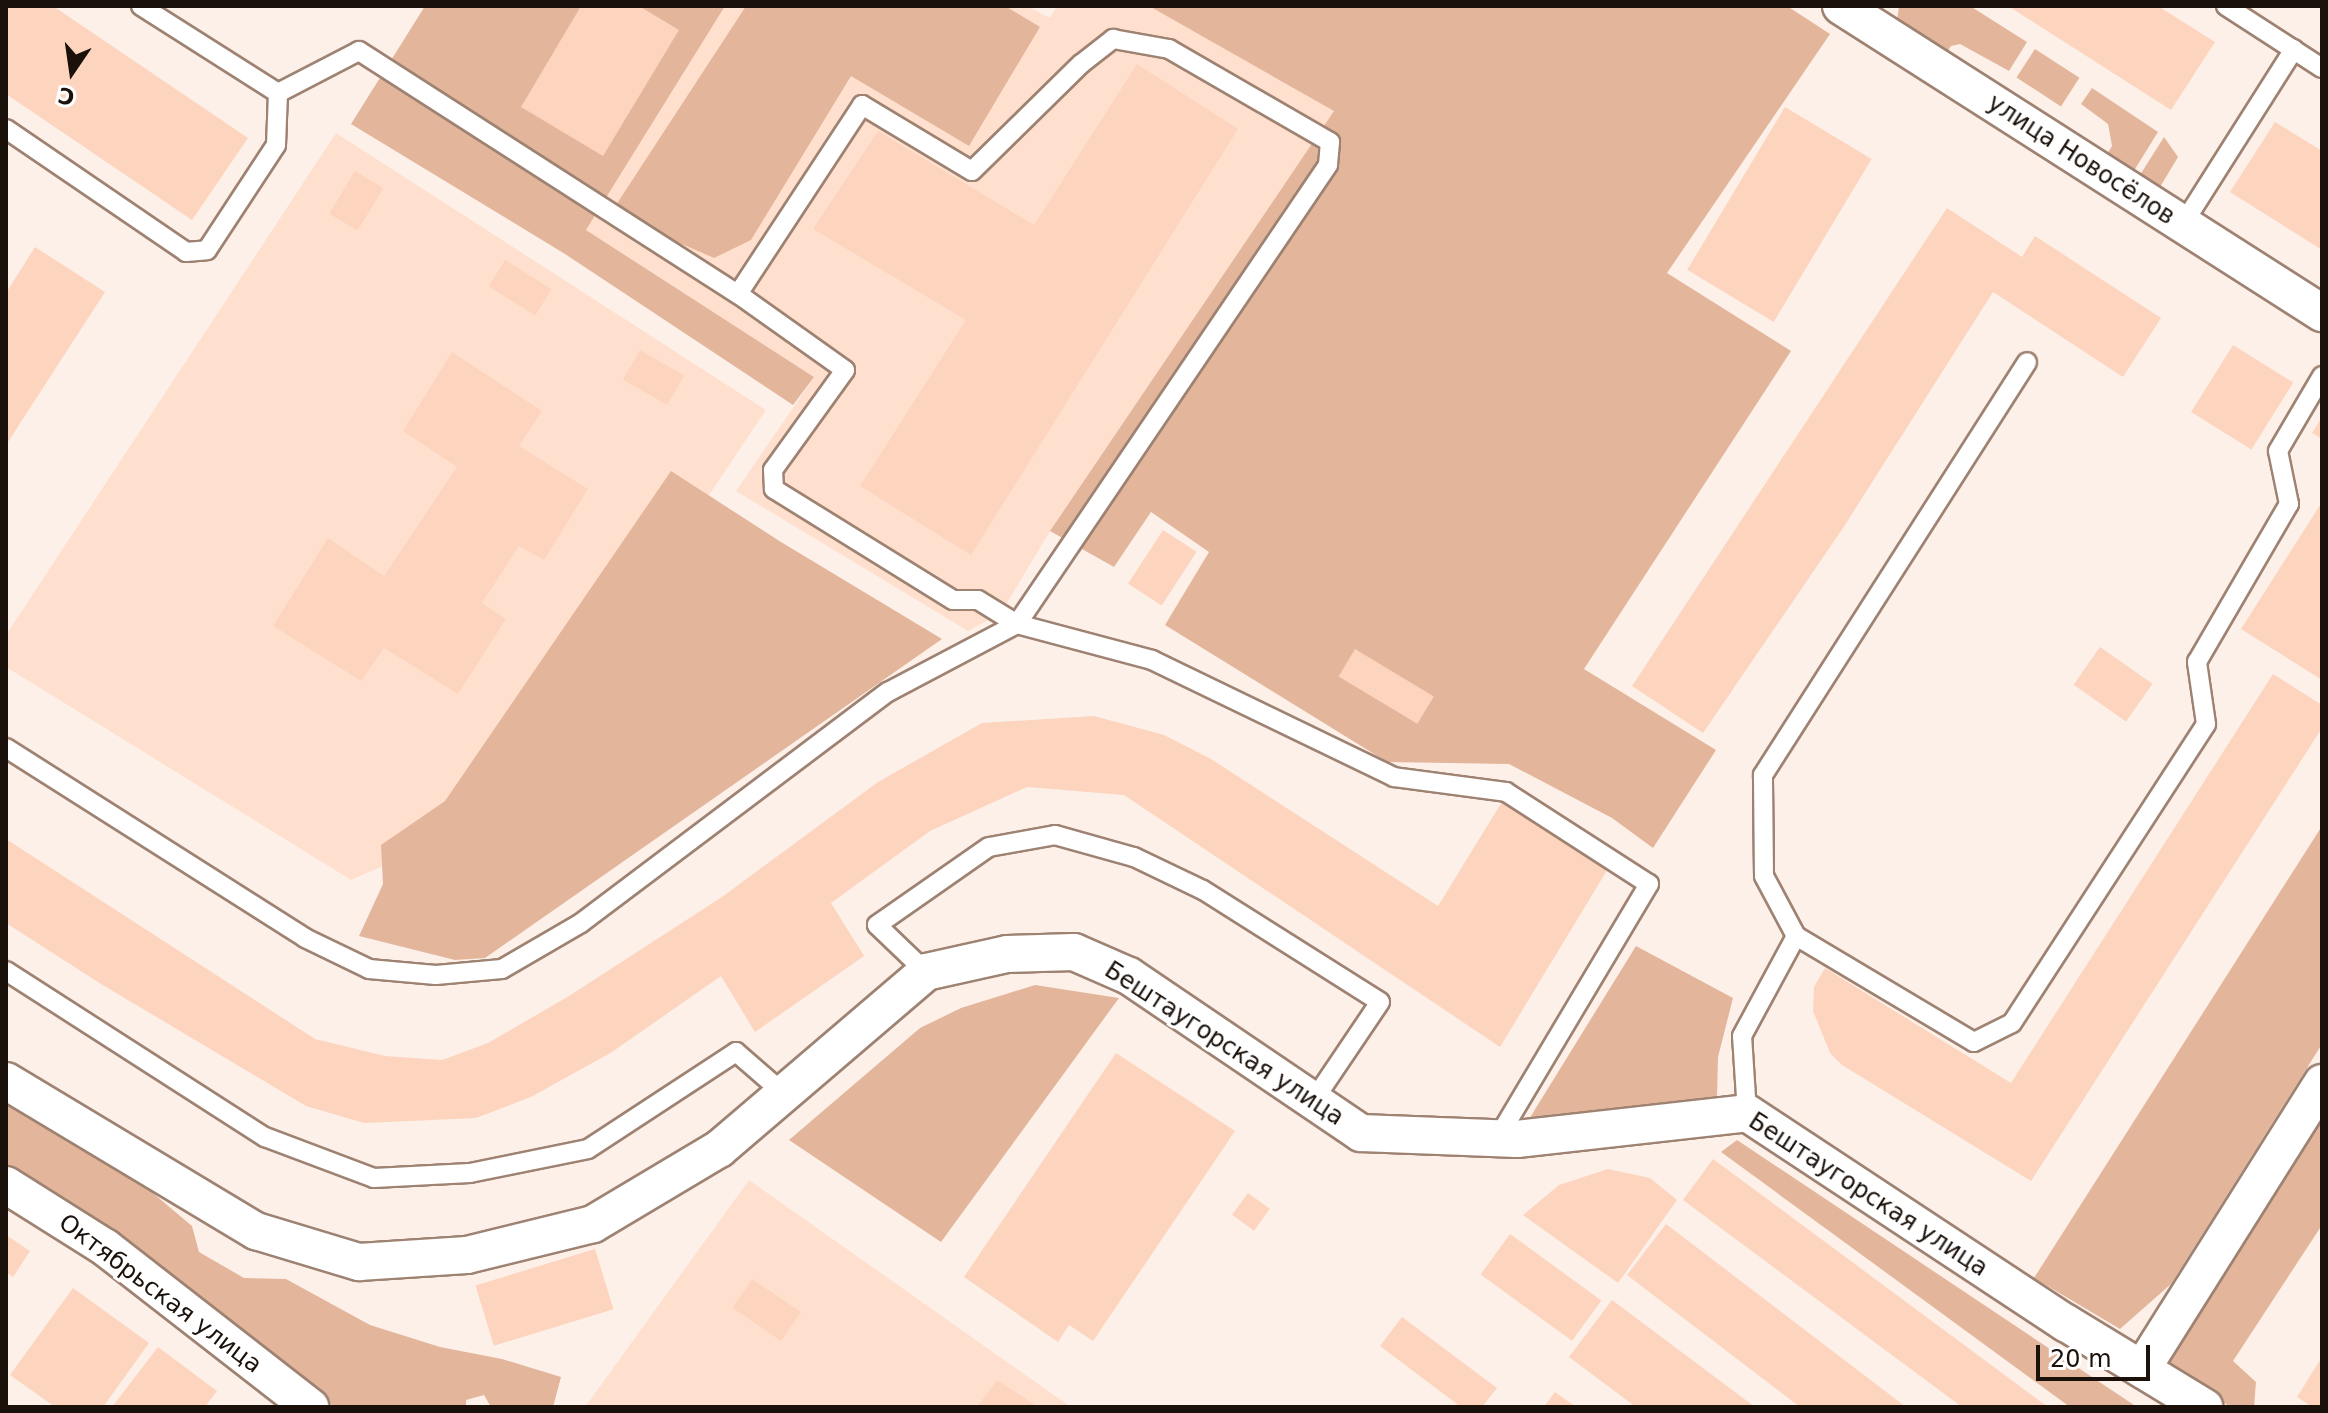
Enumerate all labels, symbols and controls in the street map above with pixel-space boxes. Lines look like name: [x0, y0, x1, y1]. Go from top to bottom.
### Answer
north arrow: [32, 32, 112, 112]
text: С: [56, 82, 77, 110]
street label: улица Новосёлов: [1982, 89, 2180, 231]
street label: Бештаугорская улица: [1099, 956, 1349, 1132]
street label: Бештаугорская улица: [1743, 1107, 1993, 1283]
street label: Октябрьская улица: [53, 1208, 267, 1380]
scale bar: [2040, 1329, 2154, 1379]
text: 20 m: [2050, 1345, 2112, 1373]

